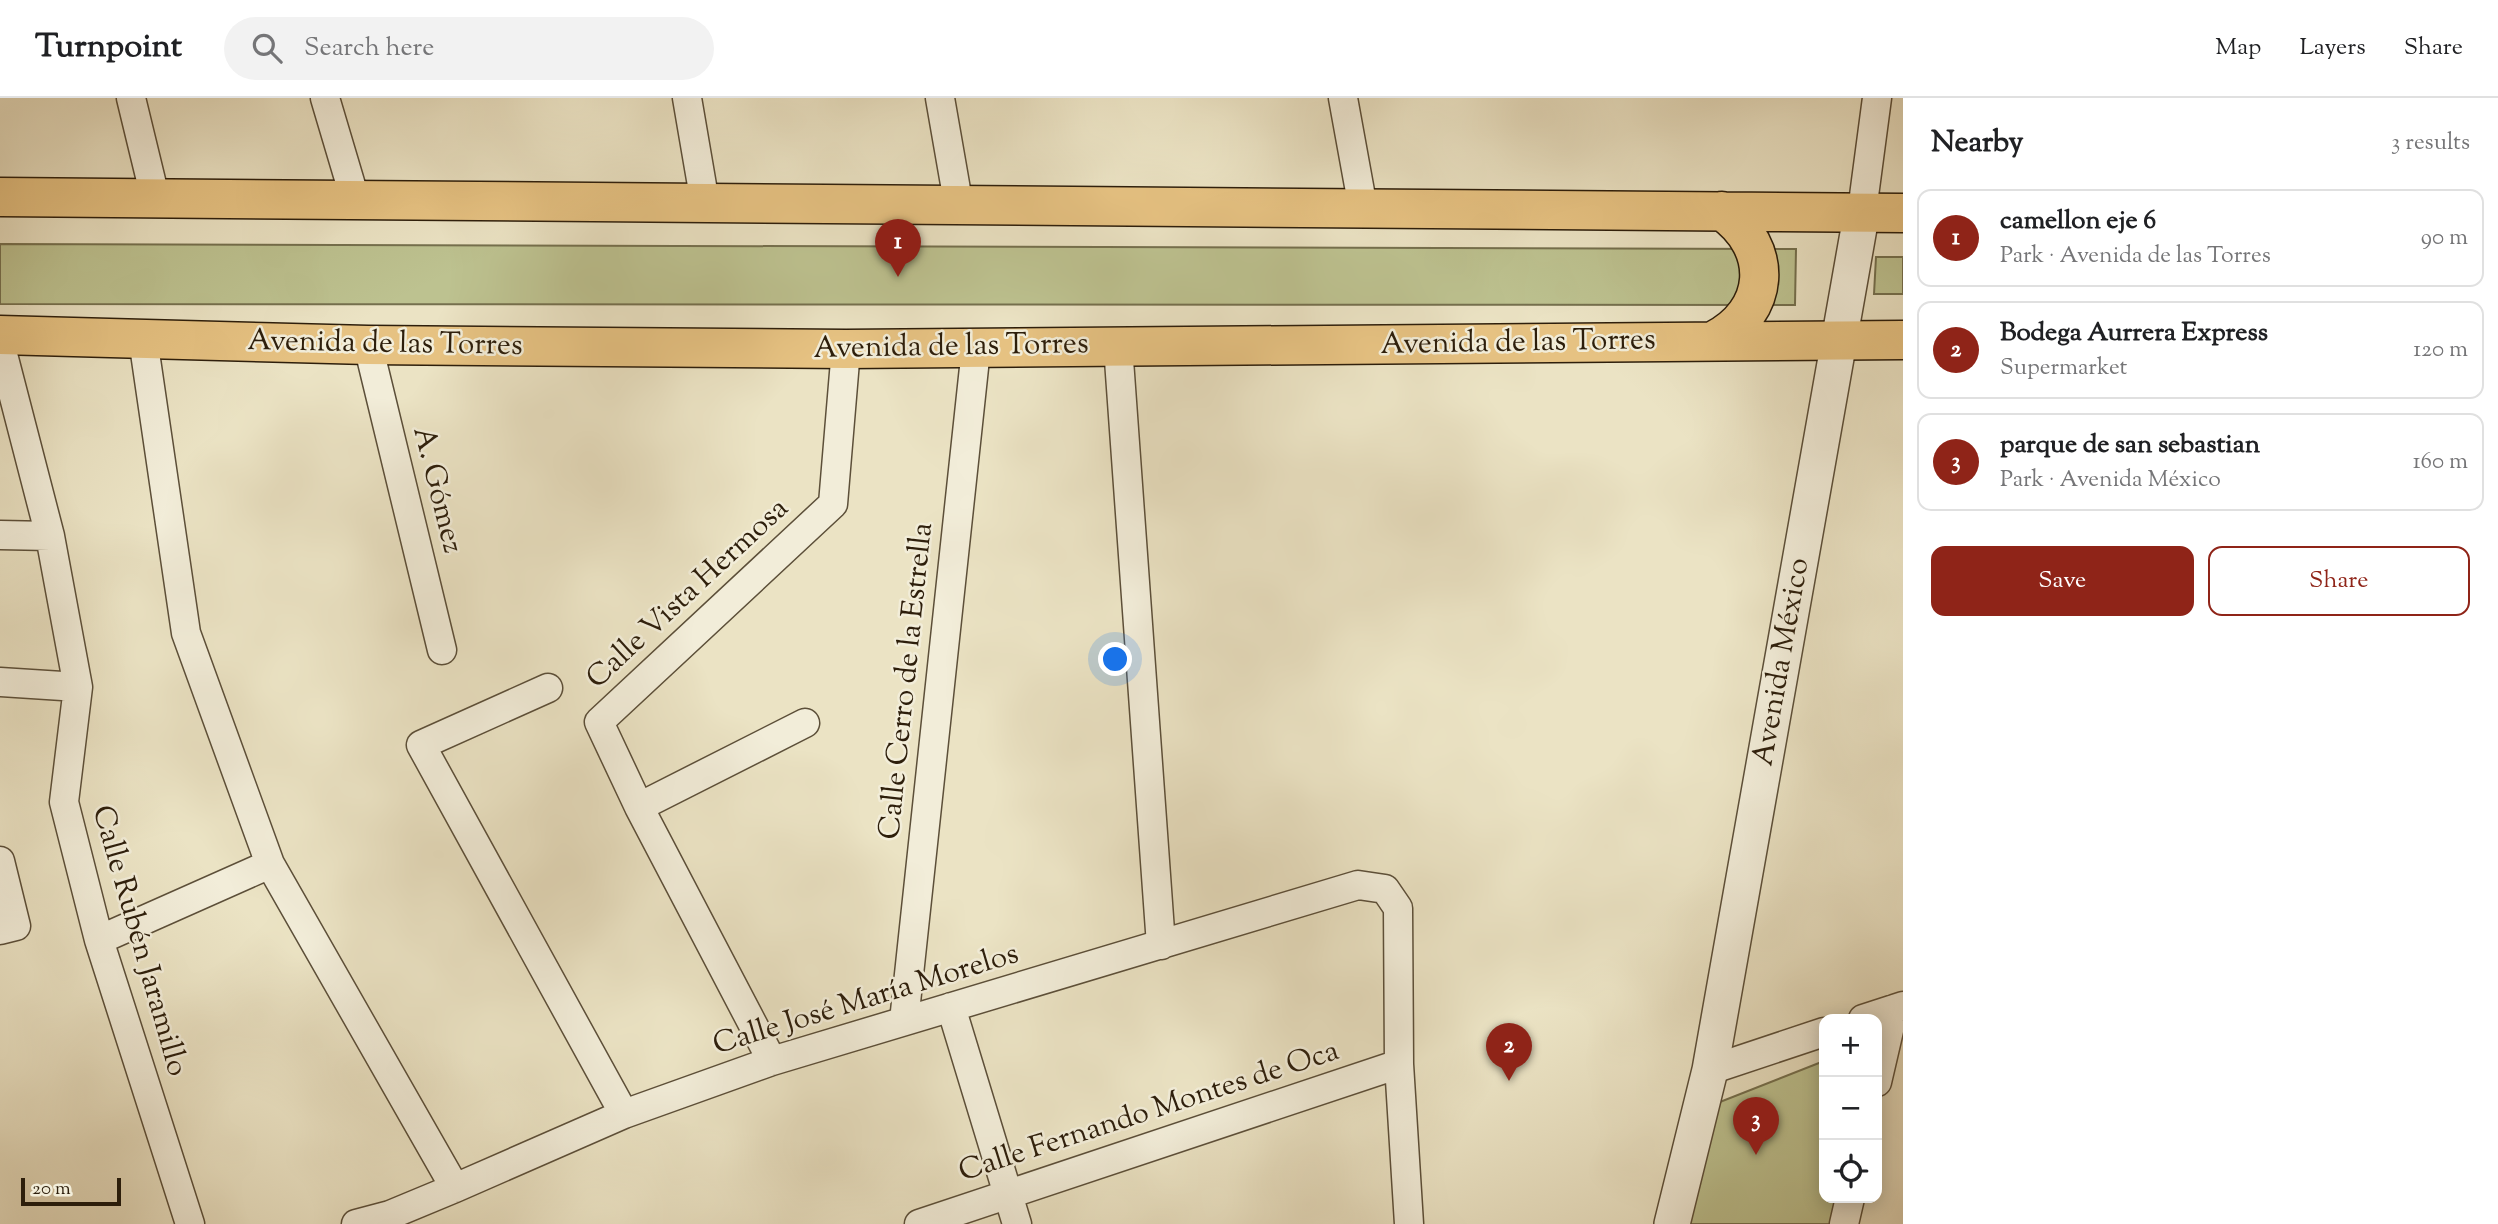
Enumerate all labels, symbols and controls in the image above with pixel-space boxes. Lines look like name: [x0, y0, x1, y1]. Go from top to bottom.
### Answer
search box: [224, 17, 714, 80]
text: Turnpoint: [35, 24, 182, 72]
icon: search: [248, 29, 286, 67]
text: Search here: [304, 30, 434, 67]
text: Map: [2215, 31, 2261, 65]
text: Layers: [2299, 31, 2366, 65]
text: Share: [2404, 31, 2463, 65]
text: Nearby: [1931, 122, 2023, 165]
text: 3 results: [2391, 127, 2470, 160]
text: camellon eje 6: [2000, 203, 2156, 240]
pin: 1: [875, 219, 921, 277]
text: 1: [1952, 222, 1960, 255]
text: 90 m: [2421, 222, 2468, 255]
text: Park · Avenida de las Torres: [2000, 240, 2271, 273]
text: Bodega Aurrera Express: [2000, 315, 2268, 352]
street label: Avenida de las Torres: [1380, 319, 1656, 367]
street label: Avenida de las Torres: [247, 320, 523, 368]
street label: Avenida de las Torres: [813, 323, 1089, 371]
text: 2: [1951, 334, 1961, 367]
text: 120 m: [2413, 334, 2468, 367]
text: Supermarket: [2000, 352, 2127, 385]
street label: A. Gómez: [401, 422, 473, 558]
text: parque de san sebastian: [2000, 427, 2260, 464]
text: 3: [1951, 446, 1961, 479]
text: 160 m: [2413, 446, 2468, 479]
text: Park · Avenida México: [2000, 464, 2221, 497]
street label: Calle Vista Hermosa: [577, 488, 799, 699]
street label: Calle Cerro de la Estrella: [869, 520, 945, 842]
button: Save: [1931, 546, 2194, 616]
button: Share: [2208, 546, 2470, 616]
street label: Avenida México: [1743, 555, 1821, 769]
your location: [1098, 642, 1132, 676]
street label: Calle Rubén Jaramillo: [80, 801, 198, 1081]
street label: Calle José María Morelos: [708, 933, 1024, 1067]
map controls: [1819, 1014, 1882, 1203]
button: +: [1819, 1014, 1882, 1077]
pin: 2: [1486, 1023, 1532, 1081]
street label: Calle Fernando Montes de Oca: [953, 1030, 1345, 1194]
button: −: [1819, 1077, 1882, 1140]
pin: 3: [1733, 1097, 1779, 1155]
button: locate: [1819, 1140, 1882, 1203]
scale bar: [21, 1175, 121, 1207]
text: 20 m: [32, 1176, 71, 1203]

